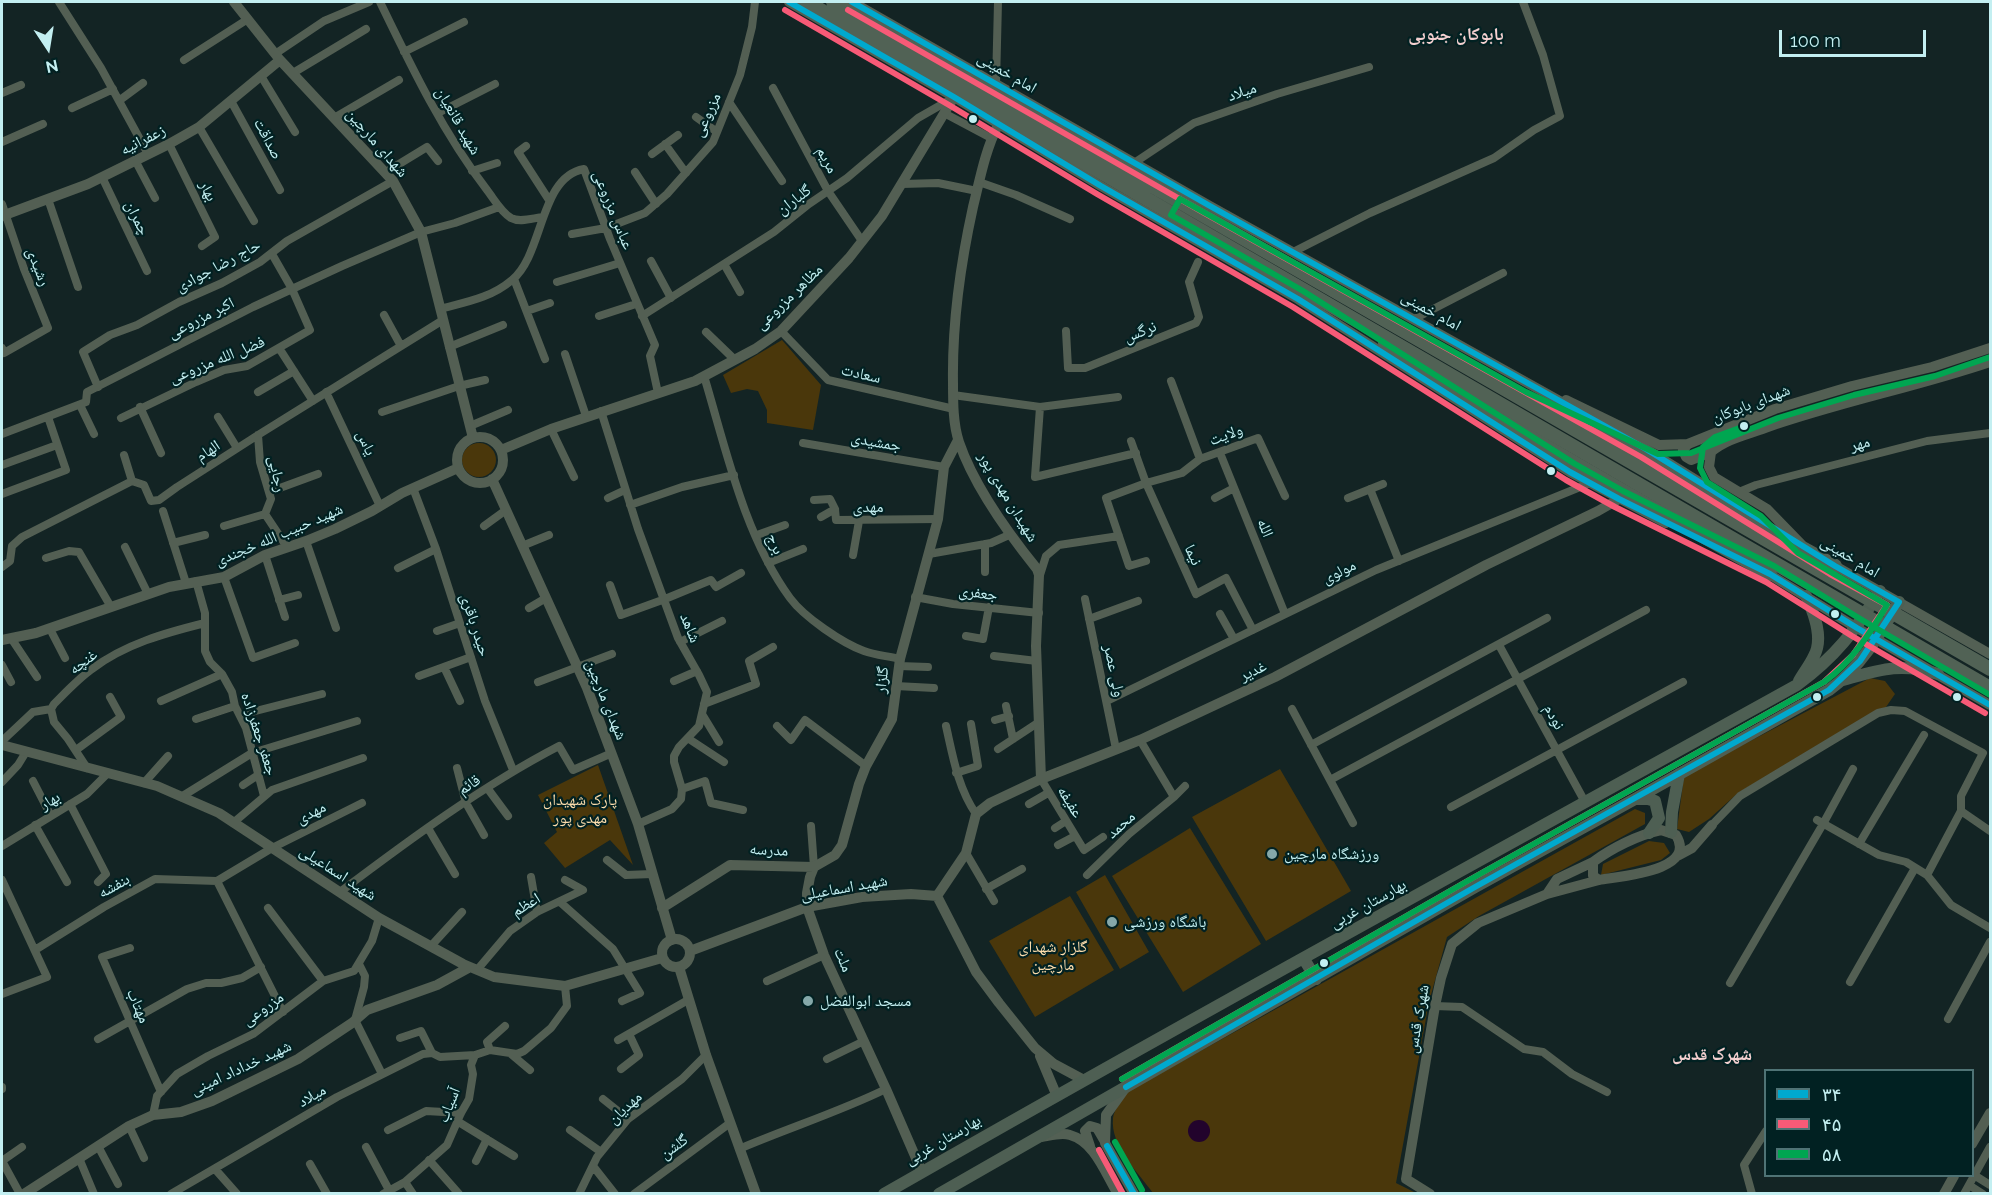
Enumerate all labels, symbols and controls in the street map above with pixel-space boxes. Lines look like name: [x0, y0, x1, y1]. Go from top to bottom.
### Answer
north arrow: [18, 18, 78, 78]
scale bar: [1782, 18, 1929, 56]
district label: بابوکان جنوبی: [1408, 24, 1504, 46]
text: 100 m: [1790, 30, 1841, 51]
street label: امام خمینی: [974, 48, 1040, 98]
text: N: [44, 56, 60, 77]
street label: میلاد: [1225, 78, 1259, 106]
street label: شهید قانعیان: [431, 84, 485, 158]
street label: مزروعی: [688, 90, 726, 140]
street label: شهدای مارچین: [342, 105, 412, 181]
unlabelled marker: [967, 113, 979, 125]
street label: صداقت: [249, 115, 287, 163]
street label: زعفرانیه: [117, 121, 169, 159]
street label: مریم: [812, 143, 842, 177]
street label: عباس مزروعی: [588, 168, 638, 252]
street label: بهار: [195, 177, 221, 205]
street label: گلباران: [773, 181, 815, 219]
street label: چمران: [120, 197, 154, 239]
street label: حاج رضا جوادی: [172, 236, 264, 296]
street label: رشیدی: [22, 245, 54, 289]
street label: مظاهر مزروعی: [751, 260, 827, 334]
street label: امام خمینی: [1398, 287, 1464, 335]
street label: اکبر مزروعی: [164, 293, 238, 343]
street label: نرگس: [1121, 317, 1159, 347]
street label: فضل الله مزروعی: [166, 332, 268, 388]
street label: سعادت: [839, 360, 883, 388]
street label: شهدای بابوکان: [1709, 380, 1793, 428]
street label: ولایت: [1207, 420, 1245, 450]
unlabelled marker: [1738, 420, 1750, 432]
street label: یاس: [352, 427, 380, 459]
street label: جمشیدی: [849, 428, 903, 456]
street label: مهر: [1848, 432, 1872, 456]
street label: الهام: [192, 436, 224, 466]
street label: شهیدان مهدی پور: [974, 449, 1042, 545]
street label: رجایی: [264, 454, 290, 494]
unlabelled marker: [1545, 465, 1557, 477]
street label: مهدی: [853, 497, 883, 517]
street label: شهید حبیب الله خجندی: [212, 499, 346, 571]
street label: الله: [1253, 516, 1277, 540]
street label: برج: [762, 530, 788, 558]
street label: امام خمینی: [1817, 532, 1883, 582]
street label: نیما: [1180, 542, 1206, 568]
street label: مولوی: [1319, 556, 1359, 588]
street label: جعفری: [957, 581, 999, 605]
street label: حیدر باقری: [456, 591, 494, 659]
unlabelled marker: [1829, 608, 1841, 620]
street label: شاهد: [675, 610, 705, 646]
street label: ولی عصر: [1099, 643, 1129, 699]
street label: غنچه: [65, 645, 101, 679]
street label: غدیر: [1236, 656, 1270, 686]
street label: شهدای مارچین: [581, 657, 631, 743]
street label: گلزار: [871, 665, 893, 695]
street label: جعفر جعفرزاده: [237, 690, 281, 778]
unlabelled marker: [1811, 691, 1823, 703]
unlabelled marker: [1951, 691, 1963, 703]
street label: نودم: [1539, 701, 1569, 733]
street label: قائم: [454, 770, 484, 800]
street label: عفیفه: [1053, 783, 1087, 821]
street label: بهار: [36, 787, 64, 815]
park label: پارک شهیدان مهدی پور: [543, 790, 617, 828]
street label: مهدی: [293, 797, 329, 829]
street label: محمد: [1103, 807, 1139, 843]
street label: مدرسه: [749, 839, 789, 861]
street label: شهید اسماعیلی: [296, 841, 380, 905]
place label: ورزشگاه مارچین: [1284, 844, 1379, 864]
marker: ورزشگاه مارچین: [1265, 847, 1279, 861]
street label: بنفشه: [95, 870, 133, 902]
street label: شهید اسماعیلی: [799, 871, 889, 905]
street label: بهارستان غربی: [1326, 875, 1410, 933]
street label: اعظم: [508, 889, 544, 921]
place label: باشگاه ورزشی: [1124, 912, 1206, 932]
marker: باشگاه ورزشی: [1105, 915, 1119, 929]
park label: گلزار شهدای مارچین: [1019, 937, 1087, 975]
street label: ملت: [829, 945, 857, 975]
unlabelled marker: [1318, 957, 1330, 969]
street label: شهرک قدس: [1403, 983, 1433, 1055]
street label: مهتاب: [122, 986, 154, 1026]
street label: مزروعی: [238, 988, 288, 1030]
place label: مسجد ابوالفضل: [820, 991, 911, 1011]
marker: مسجد ابوالفضل: [801, 994, 815, 1008]
street label: شهید خداداد امینی: [187, 1036, 295, 1100]
district label: شهرک قدس: [1672, 1044, 1752, 1066]
legend: [1764, 1069, 1974, 1177]
street label: میلاد: [294, 1080, 330, 1112]
street label: آسیاب: [433, 1084, 465, 1126]
text: ۳۴: [1822, 1084, 1841, 1105]
street label: مهدیان: [604, 1087, 646, 1129]
street label: بهارستان غربی: [902, 1111, 984, 1169]
text: ۴۵: [1822, 1114, 1841, 1135]
street label: گلشن: [656, 1130, 692, 1164]
text: ۵۸: [1822, 1144, 1841, 1165]

